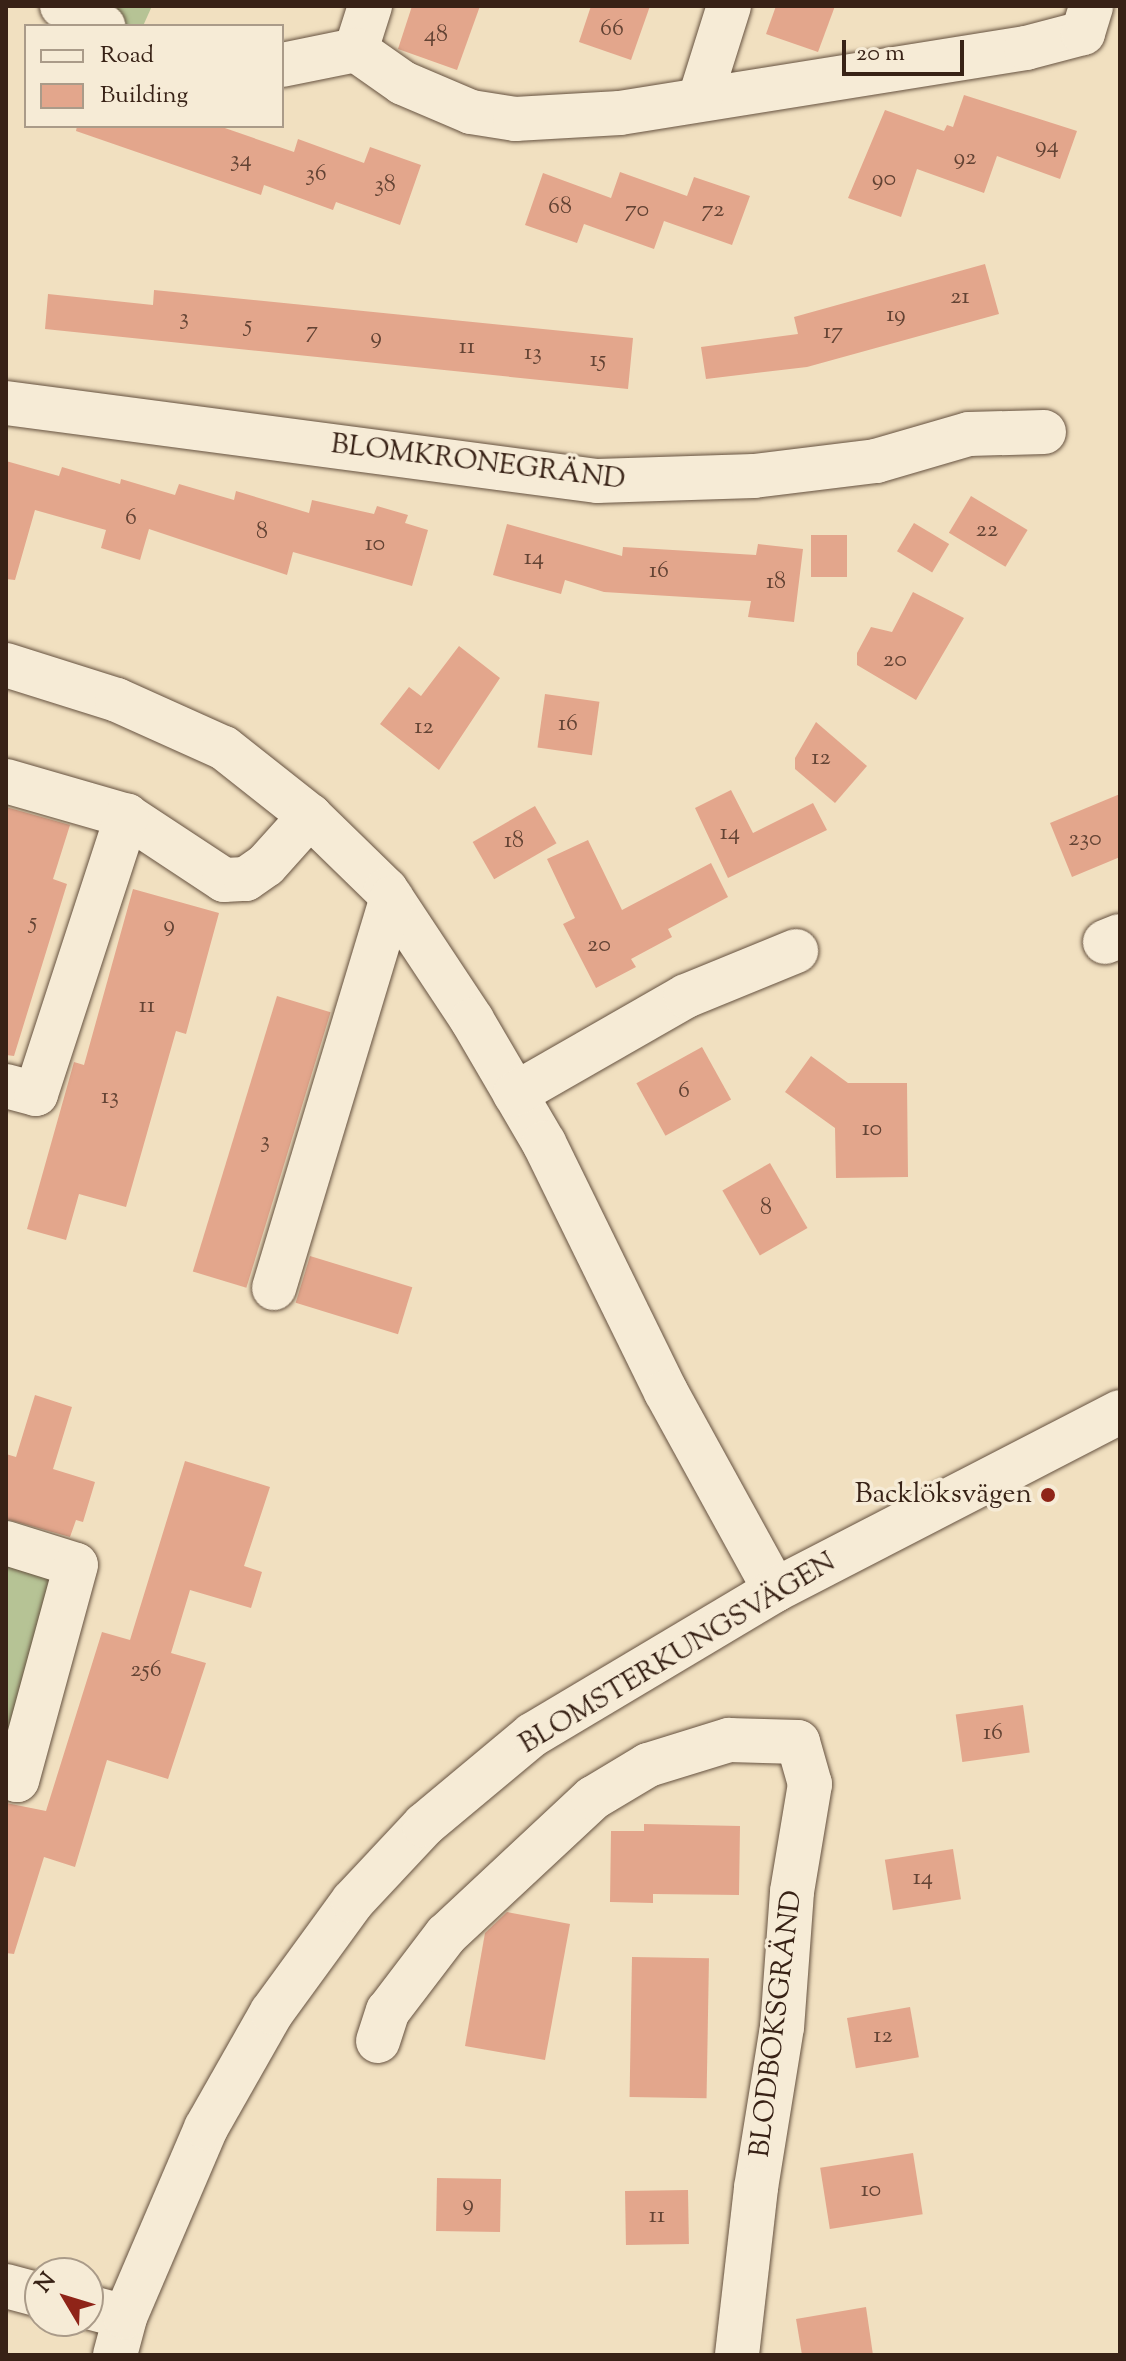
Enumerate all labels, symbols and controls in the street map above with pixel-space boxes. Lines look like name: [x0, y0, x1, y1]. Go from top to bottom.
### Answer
house number: 66: [600, 16, 624, 44]
house number: 48: [424, 22, 448, 50]
legend: [24, 24, 284, 128]
scale bar: [846, 24, 968, 74]
text: 20 m: [856, 37, 905, 71]
text: Road: [100, 39, 154, 73]
text: Building: [100, 79, 188, 113]
house number: 94: [1035, 133, 1059, 161]
house number: 92: [954, 145, 976, 173]
house number: 34: [230, 147, 252, 175]
house number: 36: [305, 161, 327, 189]
house number: 90: [872, 166, 896, 194]
house number: 38: [374, 172, 396, 200]
house number: 68: [548, 194, 572, 222]
house number: 70: [625, 197, 649, 225]
house number: 72: [701, 197, 725, 225]
house number: 21: [950, 284, 970, 312]
house number: 19: [886, 302, 906, 330]
house number: 3: [179, 305, 189, 333]
house number: 5: [244, 312, 252, 340]
house number: 7: [306, 318, 318, 346]
house number: 17: [823, 319, 843, 347]
house number: 9: [370, 324, 382, 352]
house number: 11: [459, 334, 475, 362]
house number: 13: [524, 340, 542, 368]
house number: 15: [590, 347, 606, 375]
street label: BLOMKRONEGRÄND: [329, 428, 627, 498]
house number: 6: [125, 505, 137, 533]
house number: 22: [976, 517, 998, 545]
house number: 8: [256, 519, 268, 547]
house number: 10: [365, 531, 385, 559]
house number: 14: [524, 545, 544, 573]
house number: 16: [649, 558, 669, 586]
house number: 18: [766, 569, 786, 597]
house number: 20: [883, 647, 907, 675]
house number: 16: [558, 711, 578, 739]
house number: 12: [414, 714, 434, 742]
house number: 12: [811, 745, 831, 773]
house number: 14: [720, 820, 740, 848]
house number: 230: [1068, 826, 1102, 854]
house number: 18: [504, 828, 524, 856]
house number: 5: [29, 909, 37, 937]
house number: 9: [163, 912, 175, 940]
house number: 20: [587, 932, 611, 960]
house number: 11: [139, 993, 155, 1021]
house number: 6: [678, 1078, 690, 1106]
house number: 13: [101, 1084, 119, 1112]
house number: 10: [862, 1116, 882, 1144]
house number: 3: [260, 1128, 270, 1156]
house number: 8: [760, 1195, 772, 1223]
place label: Backlöksvägen: [855, 1478, 1032, 1512]
marker: Backlöksvägen: [1039, 1486, 1057, 1504]
street label: BLOMSTERKUNGSVÄGEN: [514, 1546, 842, 1762]
house number: 256: [130, 1657, 162, 1685]
house number: 16: [983, 1720, 1003, 1748]
house number: 14: [913, 1865, 933, 1893]
street label: BLODBOKSGRÄND: [744, 1888, 810, 2160]
house number: 12: [873, 2023, 893, 2051]
house number: 10: [861, 2177, 881, 2205]
house number: 9: [462, 2191, 474, 2219]
house number: 11: [649, 2203, 665, 2231]
north arrow: [24, 2257, 104, 2337]
text: N: [29, 2267, 65, 2300]

